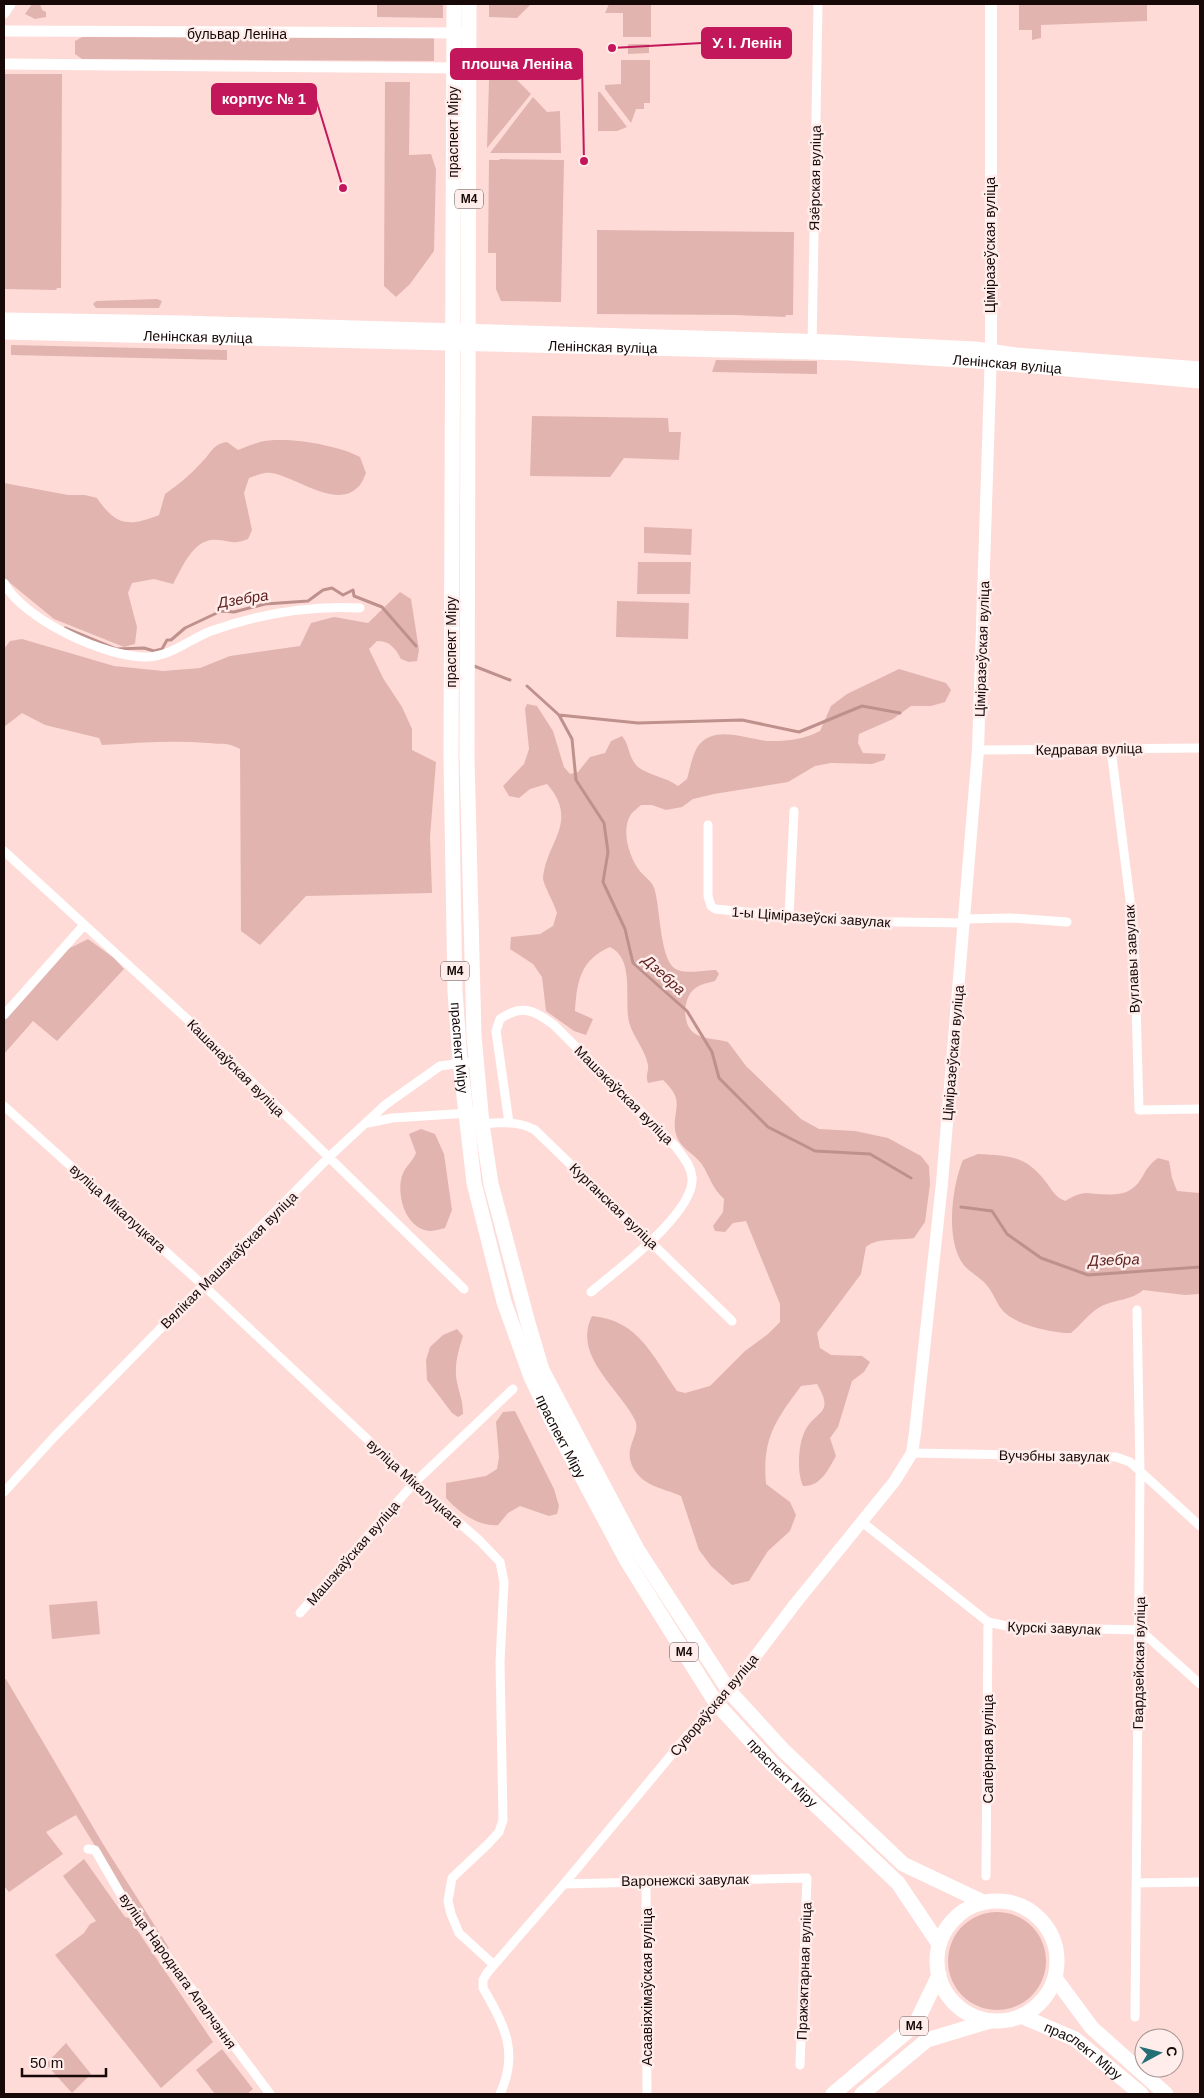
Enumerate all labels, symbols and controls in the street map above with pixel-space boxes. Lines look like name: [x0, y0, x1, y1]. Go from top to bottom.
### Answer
street label: бульвар Леніна: [187, 26, 287, 42]
callout: У. І. Ленін: [702, 28, 791, 58]
text: У. І. Ленін: [712, 34, 782, 51]
callout: плошча Леніна: [451, 49, 582, 79]
text: плошча Леніна: [462, 55, 573, 72]
callout: корпус № 1: [212, 84, 316, 114]
street label: праспект Міру: [445, 86, 461, 178]
text: корпус № 1: [222, 90, 306, 107]
street label: Язёрская вуліца: [806, 125, 824, 231]
street label: Ціміразеўская вуліца: [982, 177, 998, 313]
road number: М4: [455, 190, 483, 208]
street label: Ленінская вуліца: [143, 327, 253, 346]
street label: Ленінская вуліца: [548, 338, 658, 356]
street label: Ленінская вуліца: [952, 352, 1063, 377]
street label: Ціміразеўская вуліца: [972, 580, 992, 717]
water label: Дзебра: [214, 586, 270, 611]
street label: праспект Міру: [443, 596, 459, 688]
street label: Кедравая вуліца: [1035, 740, 1143, 758]
street label: 1-ы Ціміразеўскі завулак: [731, 903, 892, 931]
street label: Вуглавы завулак: [1121, 904, 1143, 1014]
water label: Дзебра: [638, 950, 689, 998]
road number: М4: [441, 961, 469, 980]
street label: Ціміразеўская вуліца: [939, 984, 967, 1122]
street label: праспект Міру: [448, 1002, 472, 1094]
street label: Кашанаўская вуліца: [184, 1016, 288, 1120]
street label: Машэкаўская вуліца: [571, 1042, 677, 1148]
street label: Курганская вуліца: [566, 1160, 662, 1252]
street label: вуліца Мікалуцкага: [67, 1161, 170, 1255]
street label: Вялікая Машэкаўская вуліца: [157, 1188, 301, 1332]
water label: Дзебра: [1086, 1250, 1140, 1269]
street label: праспект Міру: [533, 1392, 589, 1481]
street label: вуліца Мікалуцкага: [364, 1436, 467, 1530]
street label: Вучэбны завулак: [999, 1447, 1110, 1465]
street label: Машэкаўская вуліца: [303, 1497, 403, 1608]
street label: Гвардзейская вуліца: [1130, 1596, 1148, 1730]
street label: Курскі завулак: [1007, 1618, 1102, 1638]
road number: М4: [670, 1642, 698, 1661]
street label: Сувораўская вуліца: [667, 1651, 762, 1759]
street label: Сапёрная вуліца: [980, 1694, 996, 1804]
street label: праспект Міру: [744, 1735, 821, 1811]
street label: Варонежскі завулак: [621, 1871, 750, 1889]
street label: вуліца Народнага Апалчэння: [116, 1890, 240, 2052]
street label: Пражэктарная вуліца: [794, 1901, 814, 2040]
street label: Асаавіяхімаўская вуліца: [639, 1908, 655, 2066]
road number: М4: [900, 2016, 928, 2035]
street label: праспект Міру: [1042, 2019, 1126, 2083]
north arrow: [1134, 2028, 1184, 2078]
text: С: [1163, 2045, 1180, 2057]
scale bar: [22, 2046, 106, 2078]
text: 50 m: [30, 2054, 63, 2071]

